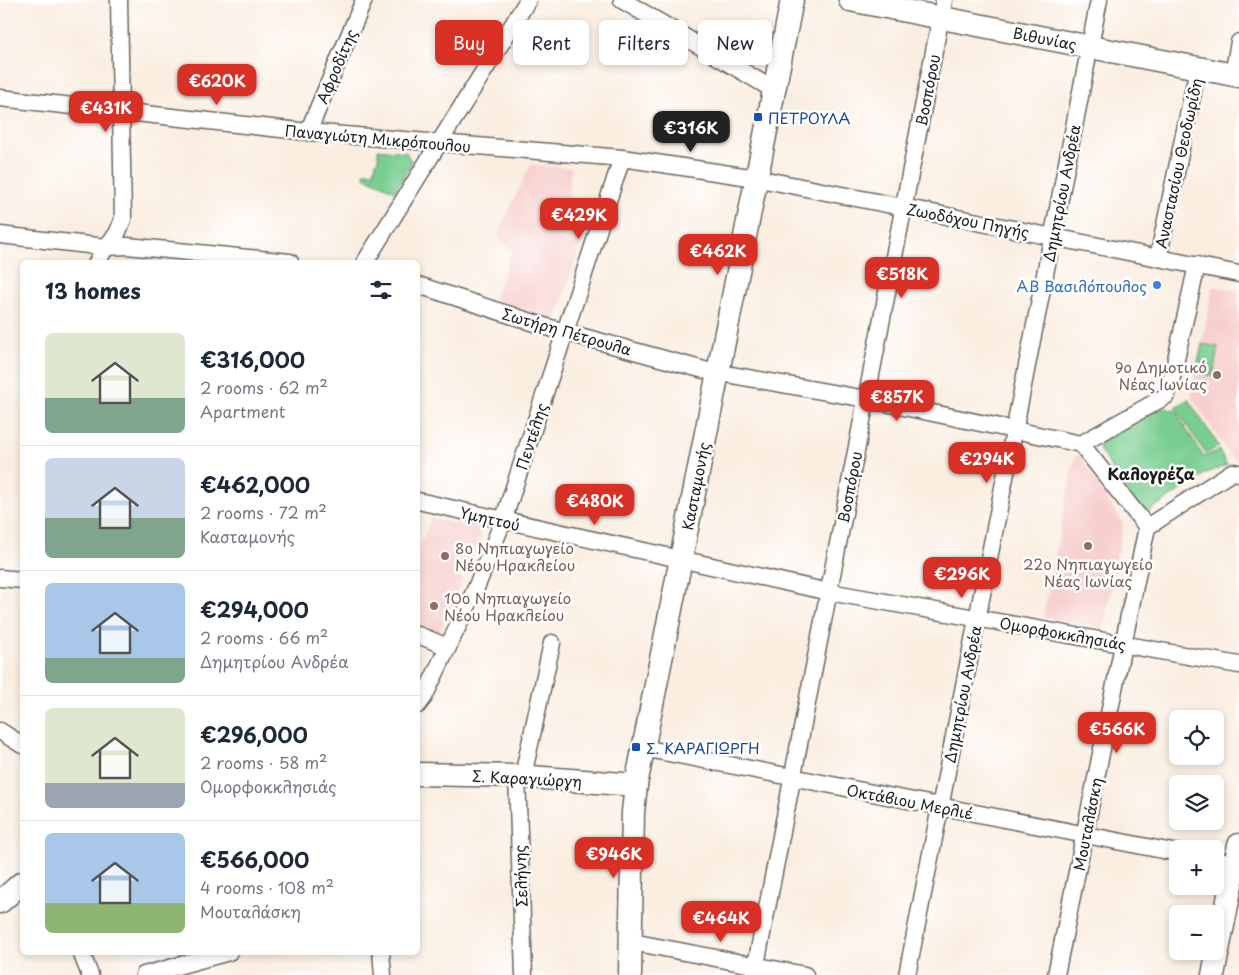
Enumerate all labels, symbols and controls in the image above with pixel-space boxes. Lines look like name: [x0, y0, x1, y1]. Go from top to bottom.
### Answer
chip: Buy: [435, 20, 503, 65]
chip: Rent: [513, 20, 589, 65]
chip: Filters: [599, 20, 688, 65]
chip: New: [698, 20, 772, 65]
street label: Βιθυνίας: [1011, 21, 1079, 55]
street label: Αφροδίτης: [310, 25, 362, 107]
street label: Βοσπόρου: [909, 52, 945, 128]
pin: €620K: [182, 64, 252, 106]
text: €620K: [188, 68, 246, 92]
street label: Αναστασίου Θεοδωρίδη: [1149, 76, 1207, 250]
pin: €431K: [71, 90, 141, 133]
text: €431K: [80, 95, 132, 119]
place label: ΠΕΤΡΟΥΛΑ: [768, 106, 851, 129]
pin: €316K: [656, 110, 726, 153]
marker: ΠΕΤΡΟΥΛΑ: [752, 111, 764, 123]
text: €316K: [664, 115, 718, 139]
street label: Παναγιώτη Μικρόπουλου: [284, 118, 472, 158]
street label: Δημητρίου Ανδρέα: [1036, 122, 1086, 264]
street label: Ζωοδόχου Πηγής: [905, 197, 1032, 243]
pin: €429K: [544, 198, 614, 240]
text: €429K: [551, 202, 607, 226]
pin: €462K: [683, 234, 753, 276]
text: €462K: [690, 238, 746, 262]
pin: €518K: [867, 256, 937, 299]
text: €518K: [876, 261, 928, 285]
text: 13 homes: [45, 274, 141, 306]
place label: ΑΒ Βασιλόπουλος: [1016, 274, 1147, 297]
icon: filters: [367, 276, 395, 304]
marker: ΑΒ Βασιλόπουλος: [1151, 279, 1163, 291]
street label: Σωτήρη Πέτρουλα: [500, 302, 634, 360]
text: €316,000: [200, 343, 305, 375]
icon: home: [85, 353, 145, 413]
place label: 9ο Δημοτικό Νέας Ιωνίας: [1115, 355, 1207, 395]
marker: 9ο Δημοτικό Νέας Ιωνίας: [1211, 369, 1223, 381]
text: 2 rooms · 62 m²: [200, 375, 328, 399]
pin: €857K: [862, 380, 932, 422]
text: €857K: [870, 384, 924, 408]
text: Apartment: [200, 399, 285, 423]
street label: Πεντέλης: [509, 399, 553, 472]
street label: Κασταμονής: [675, 440, 715, 532]
pin: €294K: [952, 442, 1022, 484]
text: €294K: [959, 446, 1015, 470]
street label: Βοσπόρου: [831, 449, 867, 525]
district label: Καλογρέζα: [1107, 461, 1195, 485]
text: €462,000: [200, 468, 310, 500]
icon: home: [85, 478, 145, 538]
pin: €480K: [560, 484, 630, 526]
text: €480K: [566, 488, 624, 512]
text: 2 rooms · 72 m²: [200, 500, 327, 524]
street label: Υμηττού: [458, 500, 522, 536]
text: Κασταμονής: [200, 524, 295, 548]
place label: 8ο Νηπιαγωγείο Νέου Ηρακλείου: [455, 536, 575, 576]
marker: 22ο Νηπιαγωγείο Νέας Ιωνίας: [1082, 540, 1094, 552]
marker: 8ο Νηπιαγωγείο Νέου Ηρακλείου: [439, 550, 451, 562]
place label: 22ο Νηπιαγωγείο Νέας Ιωνίας: [1023, 552, 1153, 592]
pin: €296K: [927, 556, 997, 599]
text: €296K: [934, 561, 990, 585]
place label: 10ο Νηπιαγωγείο Νέου Ηρακλείου: [444, 586, 571, 626]
text: €294,000: [200, 593, 309, 625]
marker: 10ο Νηπιαγωγείο Νέου Ηρακλείου: [428, 600, 440, 612]
icon: home: [85, 603, 145, 663]
street label: Ομορφοκκλησιάς: [998, 611, 1128, 655]
street label: Δημητρίου Ανδρέα: [937, 623, 987, 765]
text: 2 rooms · 66 m²: [200, 625, 328, 649]
text: Δημητρίου Ανδρέα: [200, 649, 349, 673]
map controls: [1169, 710, 1224, 960]
button: locate: [1169, 710, 1224, 765]
pin: €566K: [1082, 712, 1152, 754]
text: €566K: [1089, 716, 1145, 740]
text: €296,000: [200, 718, 308, 750]
icon: home: [85, 728, 145, 788]
place label: Σ. ΚΑΡΑΓΙΩΡΓΗ: [646, 736, 760, 759]
marker: Σ. ΚΑΡΑΓΙΩΡΓΗ: [630, 741, 642, 753]
text: 2 rooms · 58 m²: [200, 750, 327, 774]
street label: Σ. Καραγιώργη: [471, 764, 583, 792]
text: Ομορφοκκλησιάς: [200, 774, 337, 798]
street label: Μουταλάσκη: [1067, 775, 1107, 873]
button: layers: [1169, 775, 1224, 830]
street label: Οκτάβιου Μερλιέ: [845, 777, 975, 825]
pin: €946K: [579, 836, 649, 879]
button: +: [1169, 840, 1224, 895]
text: €946K: [586, 841, 642, 865]
text: €566,000: [200, 843, 309, 875]
street label: Σελήνης: [507, 844, 533, 907]
icon: home: [85, 853, 145, 913]
text: 4 rooms · 108 m²: [200, 875, 334, 899]
text: Μουταλάσκη: [200, 899, 301, 923]
pin: €464K: [686, 900, 756, 943]
text: €464K: [692, 905, 750, 929]
button: −: [1169, 905, 1224, 960]

